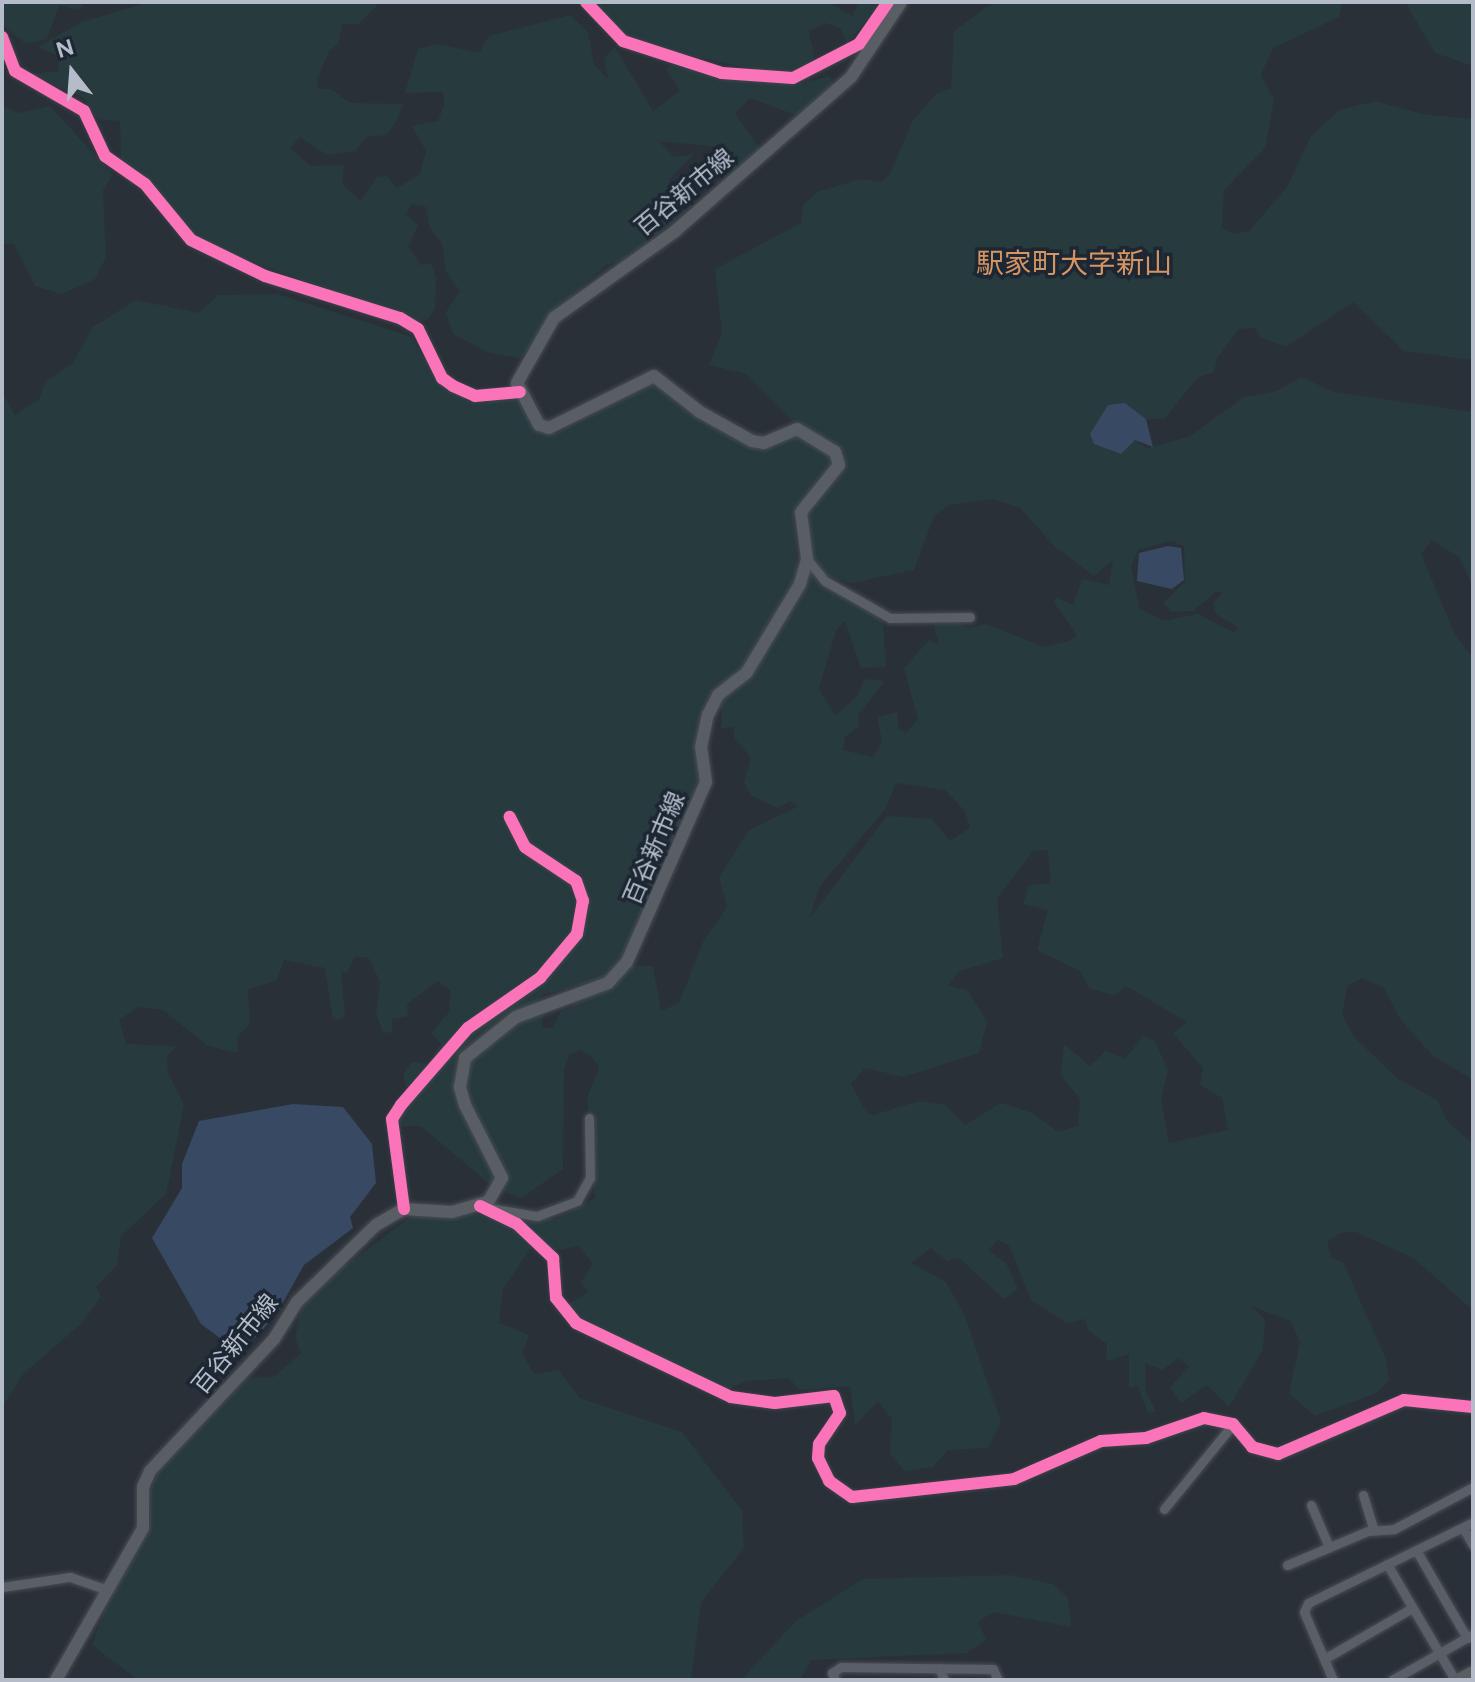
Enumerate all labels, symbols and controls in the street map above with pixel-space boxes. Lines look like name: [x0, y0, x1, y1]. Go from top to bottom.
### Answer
north arrow: [32, 32, 112, 112]
text: N: [53, 33, 77, 64]
street label: 百谷新市線: [629, 142, 739, 242]
district label: 駅家町大字新山: [976, 246, 1172, 280]
street label: 百谷新市線: [617, 787, 691, 909]
street label: 百谷新市線: [186, 1288, 284, 1400]

